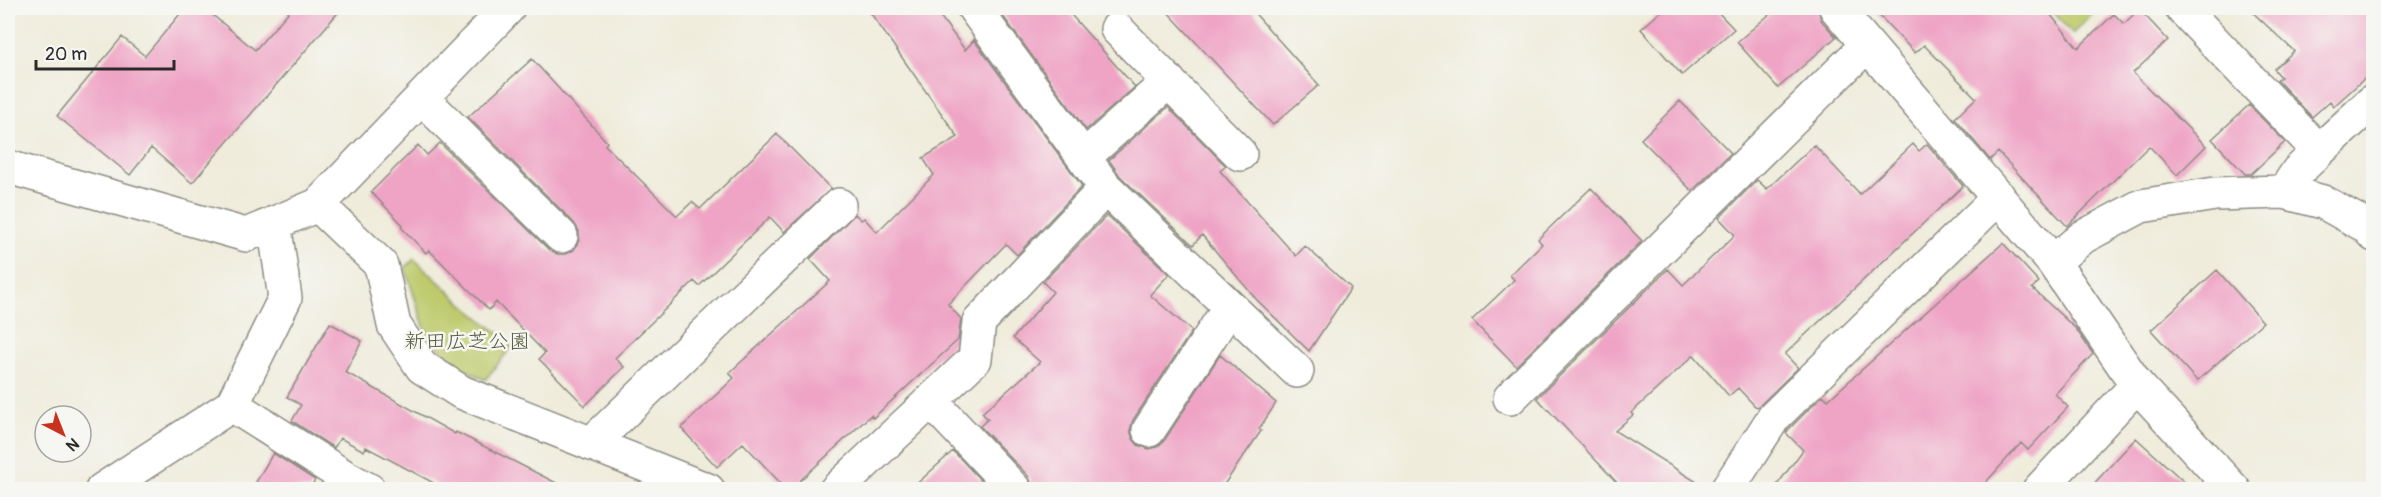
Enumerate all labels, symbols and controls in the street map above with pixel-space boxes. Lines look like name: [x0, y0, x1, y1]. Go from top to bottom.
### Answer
scale bar: [36, 33, 174, 71]
text: 20 m: [45, 43, 87, 66]
park label: 新田広芝公園: [404, 328, 530, 355]
north arrow: [33, 404, 93, 464]
text: N: [62, 433, 83, 456]

